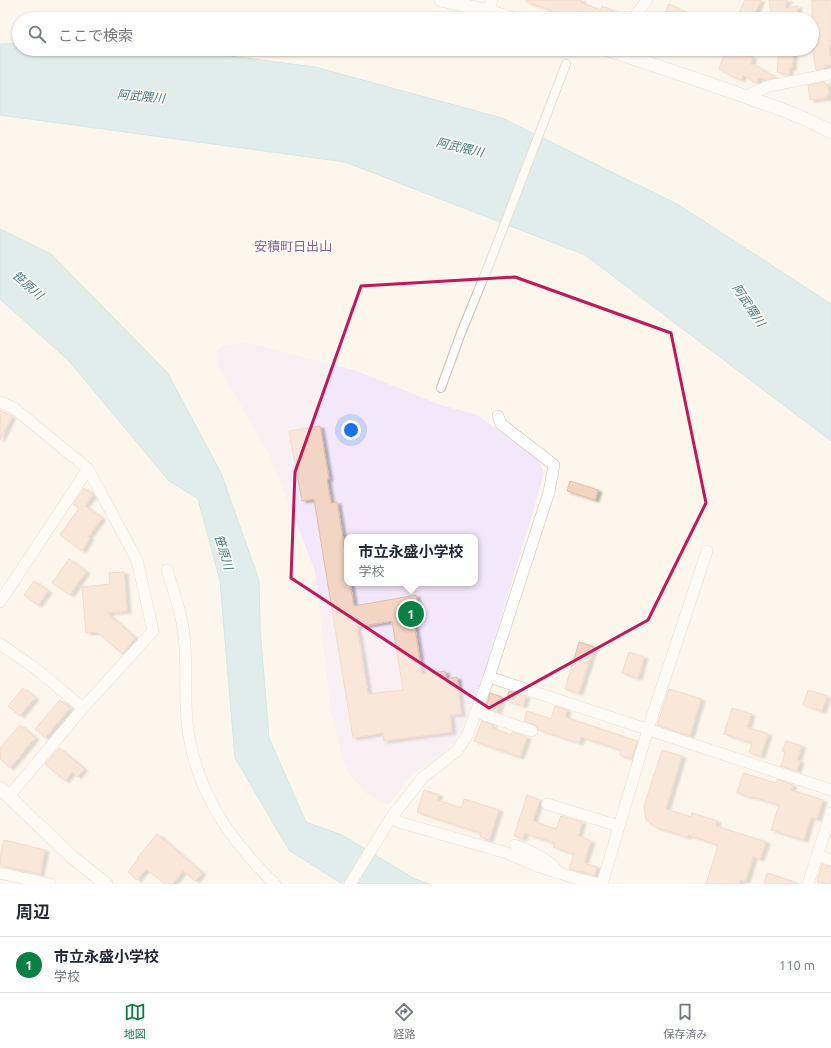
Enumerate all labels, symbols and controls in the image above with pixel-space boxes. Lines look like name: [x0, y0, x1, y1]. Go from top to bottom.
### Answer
search box: [12, 12, 819, 56]
icon: search: [26, 23, 48, 45]
text: ここで検索: [58, 27, 133, 44]
water label: 阿武隈川: [117, 87, 167, 105]
water label: 阿武隈川: [435, 135, 487, 159]
district label: 安積町日出山: [254, 239, 332, 253]
water label: 笹原川: [10, 268, 47, 303]
water label: 阿武隈川: [730, 281, 769, 330]
your location: [341, 420, 361, 440]
water label: 笹原川: [213, 533, 236, 573]
popup: [344, 534, 478, 586]
text: 市立永盛小学校: [358, 543, 464, 560]
text: 学校: [358, 564, 385, 578]
pin: 1: [398, 599, 424, 629]
text: 周辺: [16, 902, 50, 921]
text: 市立永盛小学校: [54, 948, 159, 965]
text: 1: [25, 958, 33, 972]
text: 110 m: [779, 958, 815, 972]
text: 学校: [54, 969, 80, 983]
tab: 地図: [124, 1001, 146, 1041]
tab: 経路: [393, 1001, 415, 1041]
tab: 保存済み: [663, 1001, 707, 1041]

